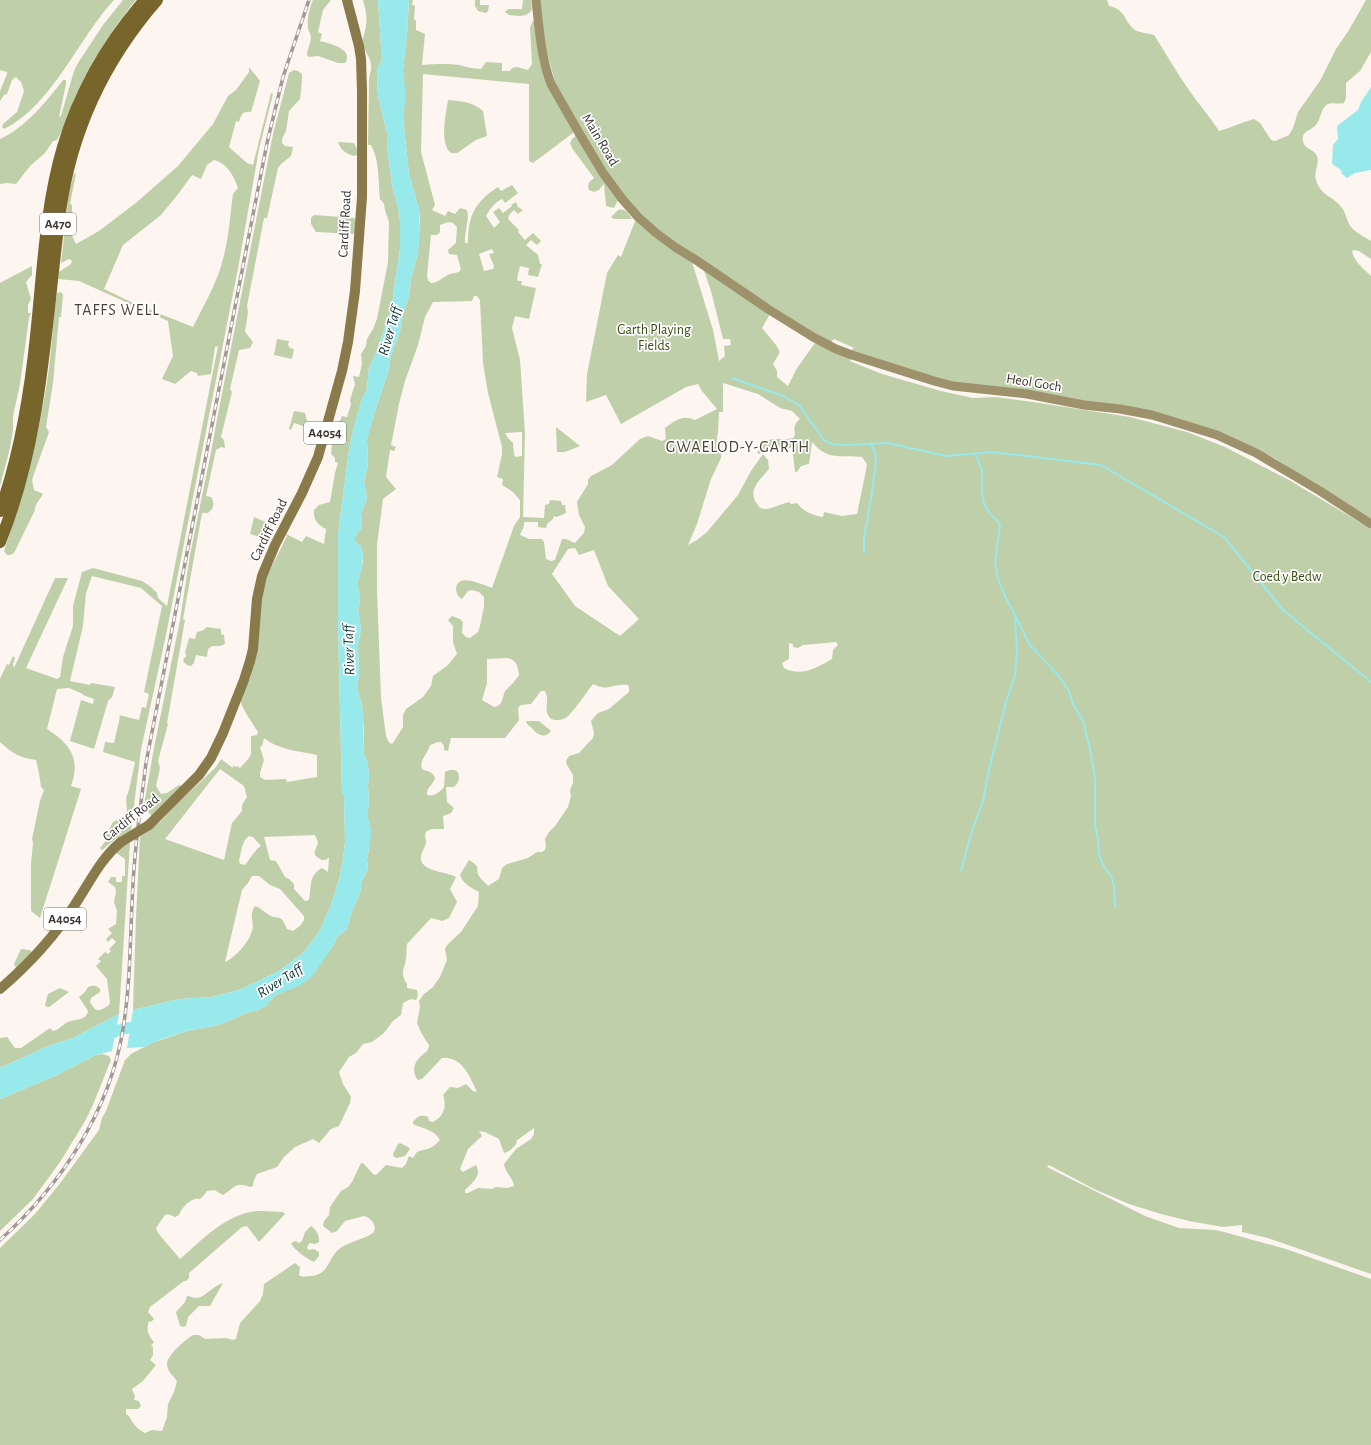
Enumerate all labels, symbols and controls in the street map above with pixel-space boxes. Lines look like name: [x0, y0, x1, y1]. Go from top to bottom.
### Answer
street label: Main Road: [579, 111, 621, 169]
street label: Cardiff Road: [336, 190, 354, 258]
road number: A470: [40, 213, 76, 235]
district label: TAFFS WELL: [74, 302, 160, 318]
water label: River Taff: [376, 302, 405, 357]
park label: Garth Playing Fields: [617, 323, 691, 353]
street label: Heol Goch: [1005, 372, 1063, 394]
road number: A4054: [304, 422, 346, 444]
district label: GWAELOD-Y-GARTH: [666, 439, 810, 455]
street label: Cardiff Road: [248, 497, 290, 563]
park label: Coed y Bedw: [1253, 570, 1322, 584]
water label: River Taff: [341, 622, 357, 676]
street label: Cardiff Road: [100, 792, 162, 844]
road number: A4054: [44, 908, 86, 930]
water label: River Taff: [255, 960, 308, 1001]

